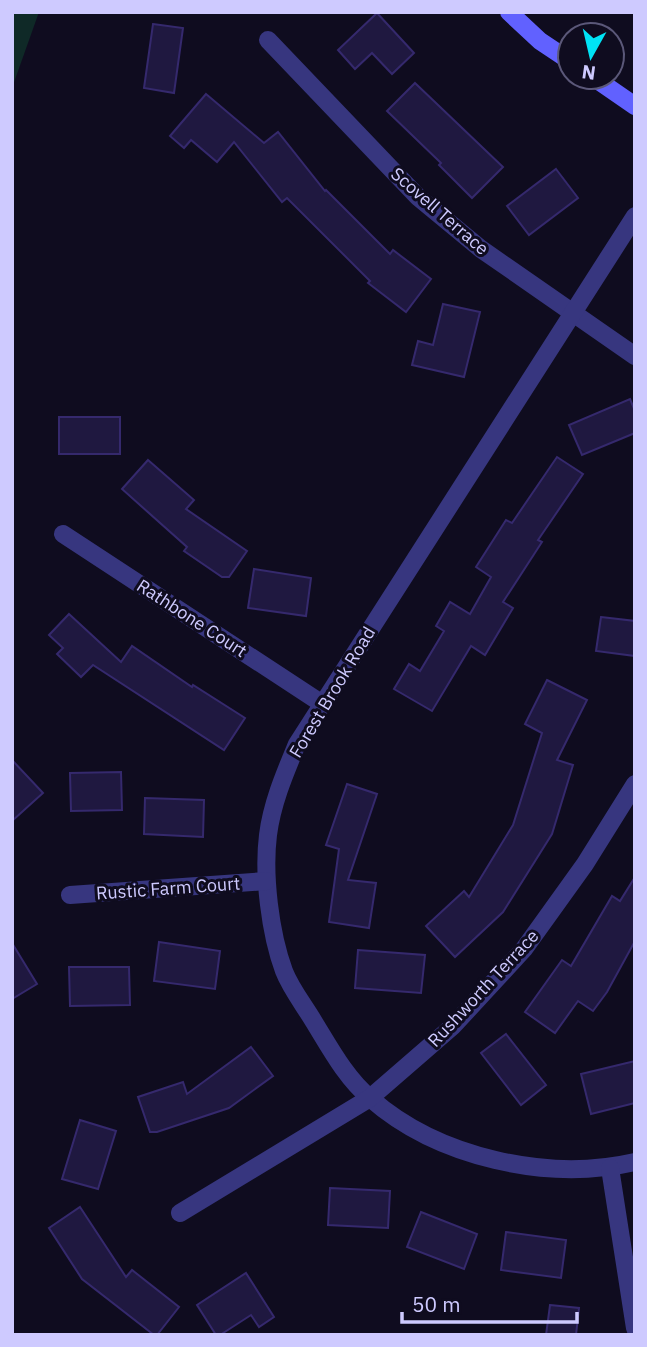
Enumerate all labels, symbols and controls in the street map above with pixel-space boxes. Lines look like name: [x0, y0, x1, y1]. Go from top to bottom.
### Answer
north arrow: [556, 21, 626, 91]
text: N: [580, 60, 597, 86]
street label: Scovell Terrace: [386, 162, 494, 260]
street label: Rathbone Court: [133, 574, 251, 662]
street label: Forest Brook Road: [284, 622, 380, 762]
street label: Rustic Farm Court: [95, 871, 241, 905]
street label: Rushworth Terrace: [423, 924, 543, 1052]
scale bar: [402, 1280, 577, 1324]
text: 50 m: [412, 1290, 461, 1318]

